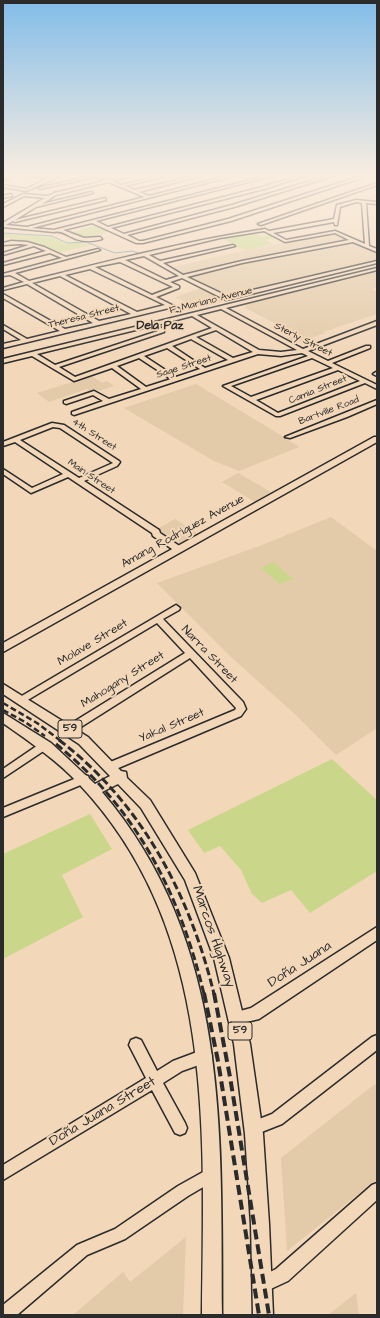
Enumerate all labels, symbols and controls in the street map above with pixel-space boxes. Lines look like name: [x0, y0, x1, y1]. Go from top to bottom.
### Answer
street label: F. Mariano Avenue: [168, 285, 254, 317]
street label: Theresa Street: [47, 302, 121, 332]
district label: Dela Paz: [137, 319, 183, 333]
street label: Sterly Street: [272, 320, 334, 360]
street label: Sage Street: [155, 352, 213, 382]
street label: Camia Street: [287, 373, 349, 407]
street label: Bartville Road: [297, 394, 361, 428]
street label: 4th Street: [69, 416, 119, 454]
street label: Main Street: [65, 457, 117, 497]
street label: Amang Rodriguez Avenue: [119, 492, 247, 572]
street label: Molave Street: [55, 616, 131, 670]
street label: Narra Street: [178, 623, 240, 687]
street label: Mahogany Street: [79, 649, 167, 711]
street label: Yakal Street: [137, 706, 207, 746]
road number: 59: [58, 720, 82, 738]
street label: Marcos Highway: [188, 884, 238, 990]
street label: Doña Juana: [265, 938, 335, 992]
road number: 59: [228, 1022, 252, 1040]
street label: Doña Juana Street: [47, 1074, 159, 1150]

